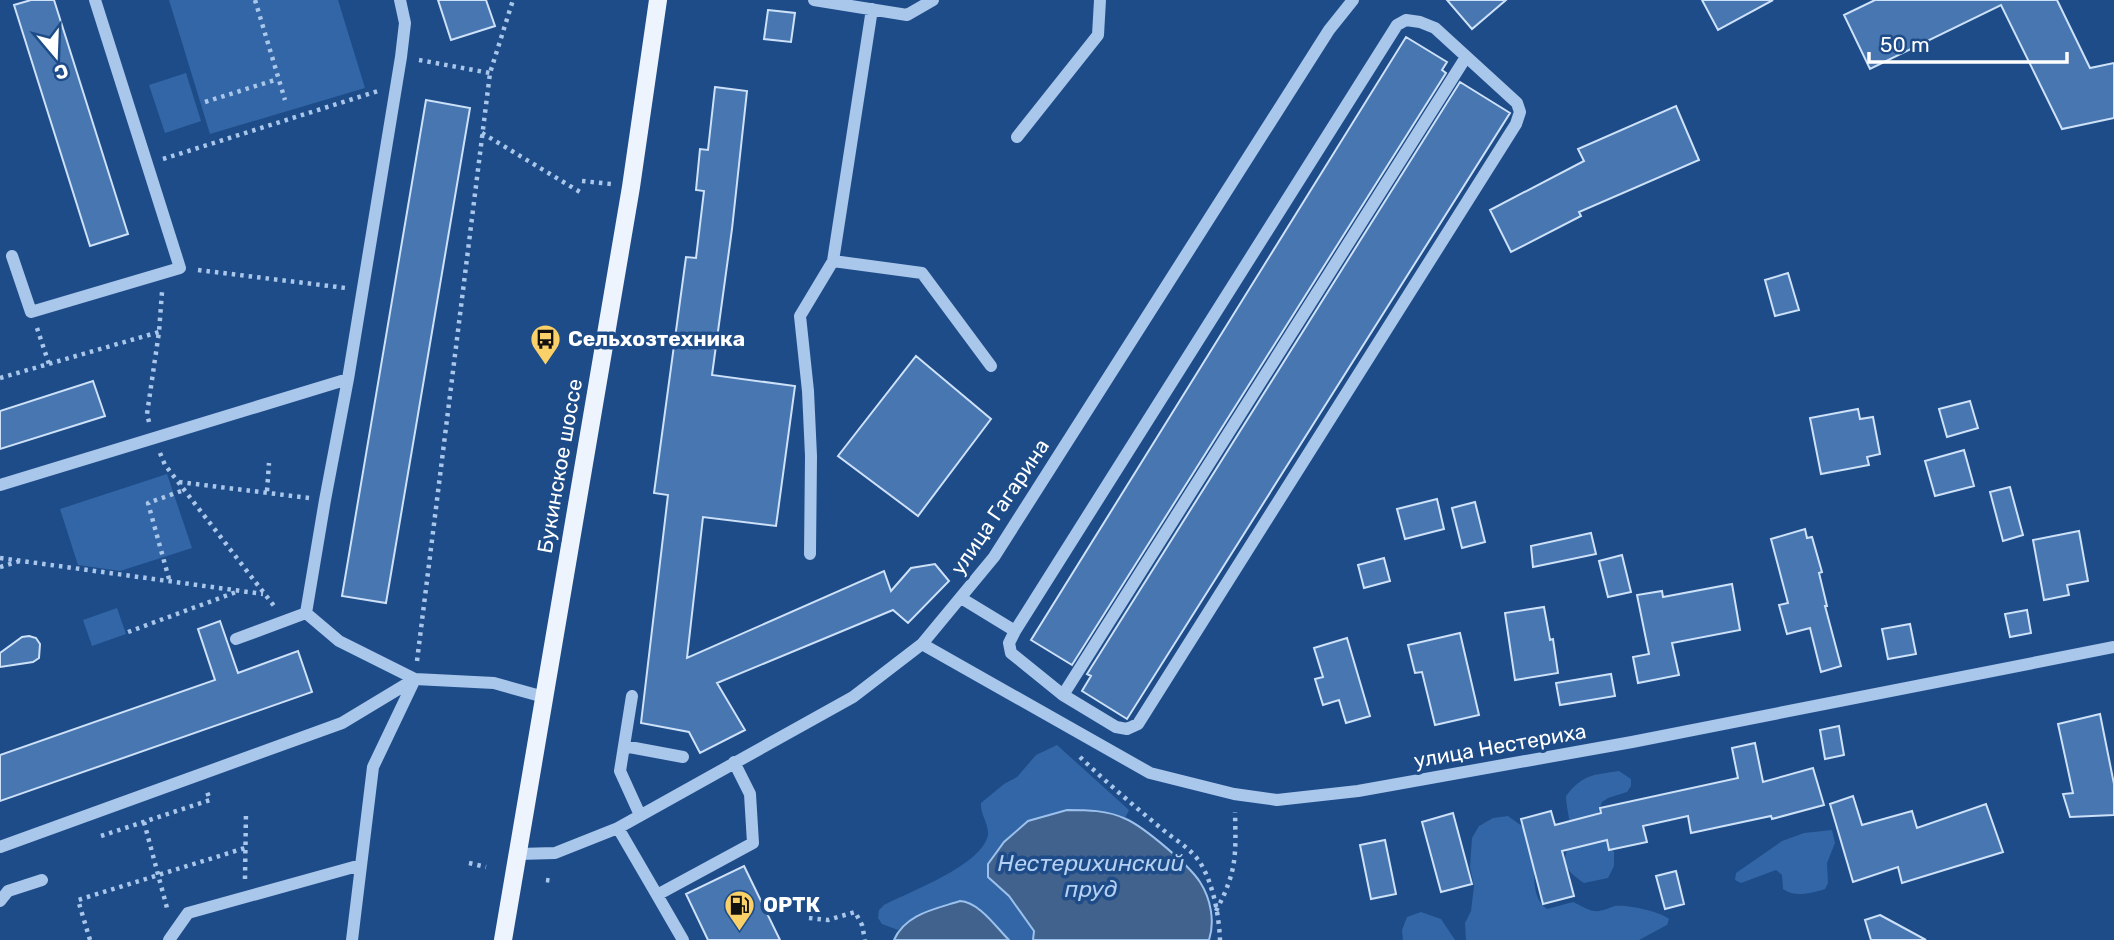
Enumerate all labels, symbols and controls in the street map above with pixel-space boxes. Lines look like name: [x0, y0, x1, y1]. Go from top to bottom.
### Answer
north arrow: [21, 21, 91, 91]
scale bar: [1869, 21, 2067, 65]
text: 50 m: [1880, 32, 1930, 57]
text: С: [51, 59, 71, 85]
bus stop icon: Сельхозтехника: [528, 322, 562, 366]
place label: Сельхозтехника: [568, 326, 745, 351]
street label: Букинское шоссе: [532, 377, 587, 555]
street label: улица Гагарина: [945, 434, 1054, 579]
street label: улица Нестериха: [1412, 718, 1588, 773]
water label: Нестерихинский пруд: [998, 849, 1185, 903]
fuel station icon: ОРТК: [723, 888, 757, 932]
place label: ОРТК: [763, 892, 820, 917]

